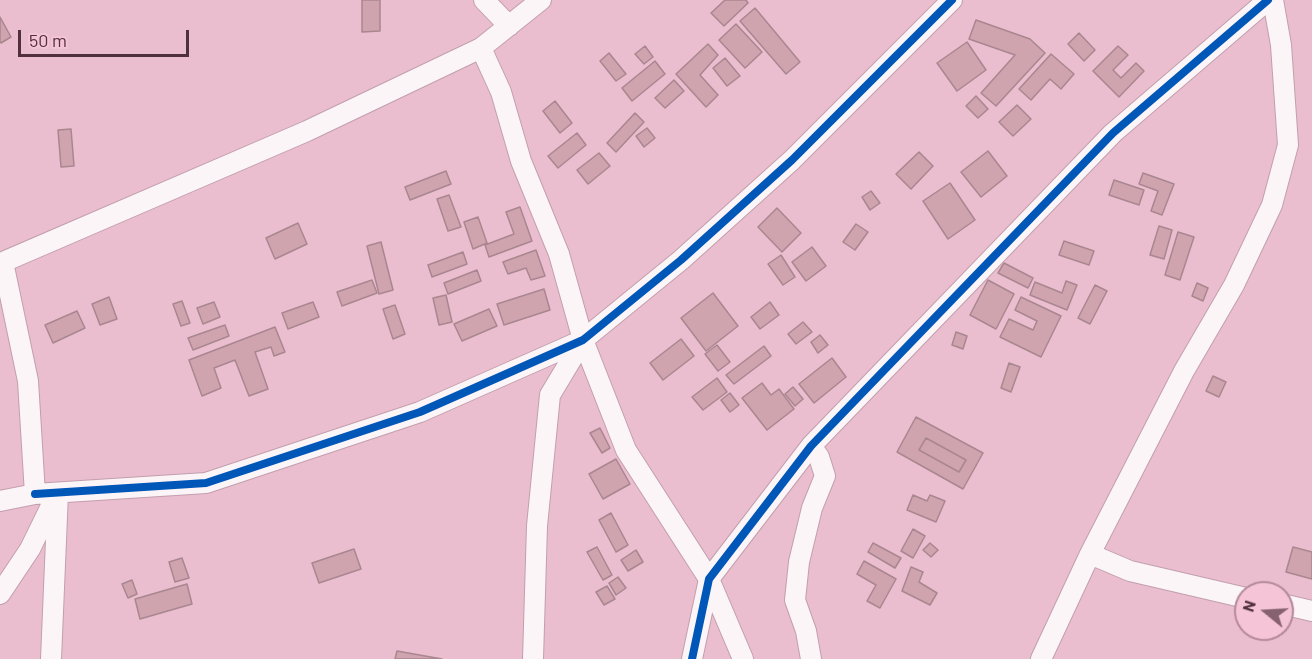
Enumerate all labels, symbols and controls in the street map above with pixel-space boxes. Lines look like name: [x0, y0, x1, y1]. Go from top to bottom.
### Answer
scale bar: [21, 18, 192, 56]
text: 50 m: [29, 29, 67, 51]
north arrow: [1234, 581, 1294, 641]
text: N: [1238, 598, 1259, 614]

